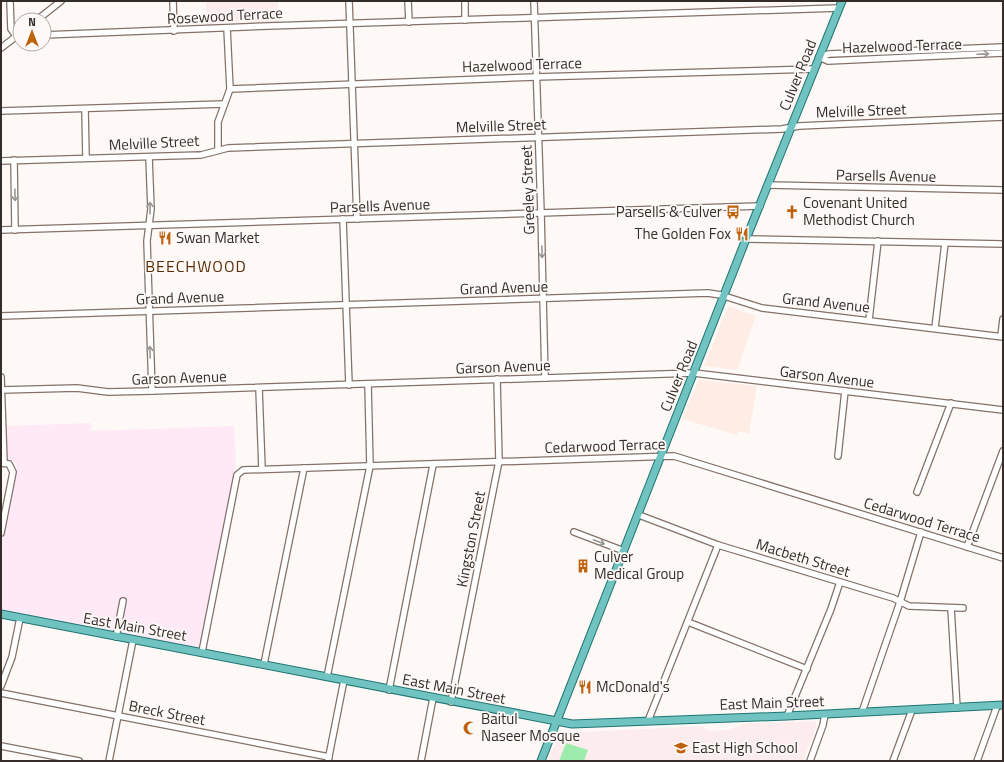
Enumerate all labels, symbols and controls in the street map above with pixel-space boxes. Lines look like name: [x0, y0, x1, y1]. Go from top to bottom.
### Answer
street label: Rosewood Terrace: [166, 1, 283, 30]
north arrow: [12, 12, 52, 52]
text: N: [28, 14, 36, 30]
street label: Hazelwood Terrace: [842, 32, 962, 59]
street label: Culver Road: [773, 36, 822, 114]
one-way arrow: [976, 50, 989, 58]
street label: Hazelwood Terrace: [462, 51, 582, 78]
street label: Melville Street: [815, 97, 907, 124]
street label: Melville Street: [455, 112, 547, 139]
street label: Melville Street: [108, 129, 201, 156]
street label: Greeley Street: [514, 144, 541, 235]
street label: Parsells Avenue: [836, 163, 936, 188]
one-way arrow: [11, 188, 19, 201]
place label: Covenant United Methodist Church: [803, 191, 915, 231]
street label: Parsells Avenue: [330, 192, 430, 219]
place label: Parsells & Culver: [616, 200, 722, 223]
one-way arrow: [146, 202, 154, 215]
bus stop icon: Parsells & Culver: [725, 204, 741, 220]
church icon: Covenant United Methodist Church: [784, 204, 800, 220]
place label: The Golden Fox: [635, 222, 731, 245]
place label: Swan Market: [176, 226, 260, 249]
restaurant icon: The Golden Fox: [734, 226, 750, 242]
restaurant icon: Swan Market: [157, 230, 173, 246]
one-way arrow: [539, 245, 546, 258]
district label: BEECHWOOD: [145, 254, 247, 278]
street label: Grand Avenue: [460, 274, 548, 301]
street label: Grand Avenue: [136, 284, 224, 311]
street label: Grand Avenue: [781, 286, 871, 319]
street label: Culver Road: [654, 337, 703, 415]
one-way arrow: [146, 346, 154, 359]
street label: Garson Avenue: [455, 353, 551, 380]
street label: Garson Avenue: [778, 359, 876, 394]
street label: Garson Avenue: [131, 364, 227, 391]
street label: Cedarwood Terrace: [544, 432, 666, 459]
street label: Kingston Street: [450, 488, 491, 589]
street label: Cedarwood Terrace: [861, 491, 983, 548]
street label: Macbeth Street: [753, 532, 854, 583]
one-way arrow: [592, 538, 604, 546]
place label: Culver Medical Group: [594, 545, 684, 585]
building icon: Culver Medical Group: [575, 558, 591, 574]
street label: East Main Street: [81, 606, 189, 647]
street label: East Main Street: [400, 667, 508, 710]
place label: McDonald's: [596, 675, 670, 698]
restaurant icon: McDonald's: [577, 679, 593, 695]
street label: East Main Street: [719, 689, 825, 716]
street label: Breck Street: [127, 694, 208, 731]
place label: Baitul Naseer Mosque: [481, 707, 580, 747]
mosque icon: Baitul Naseer Mosque: [462, 720, 478, 736]
place label: East High School: [692, 736, 798, 759]
school or university icon: East High School: [673, 740, 689, 756]

